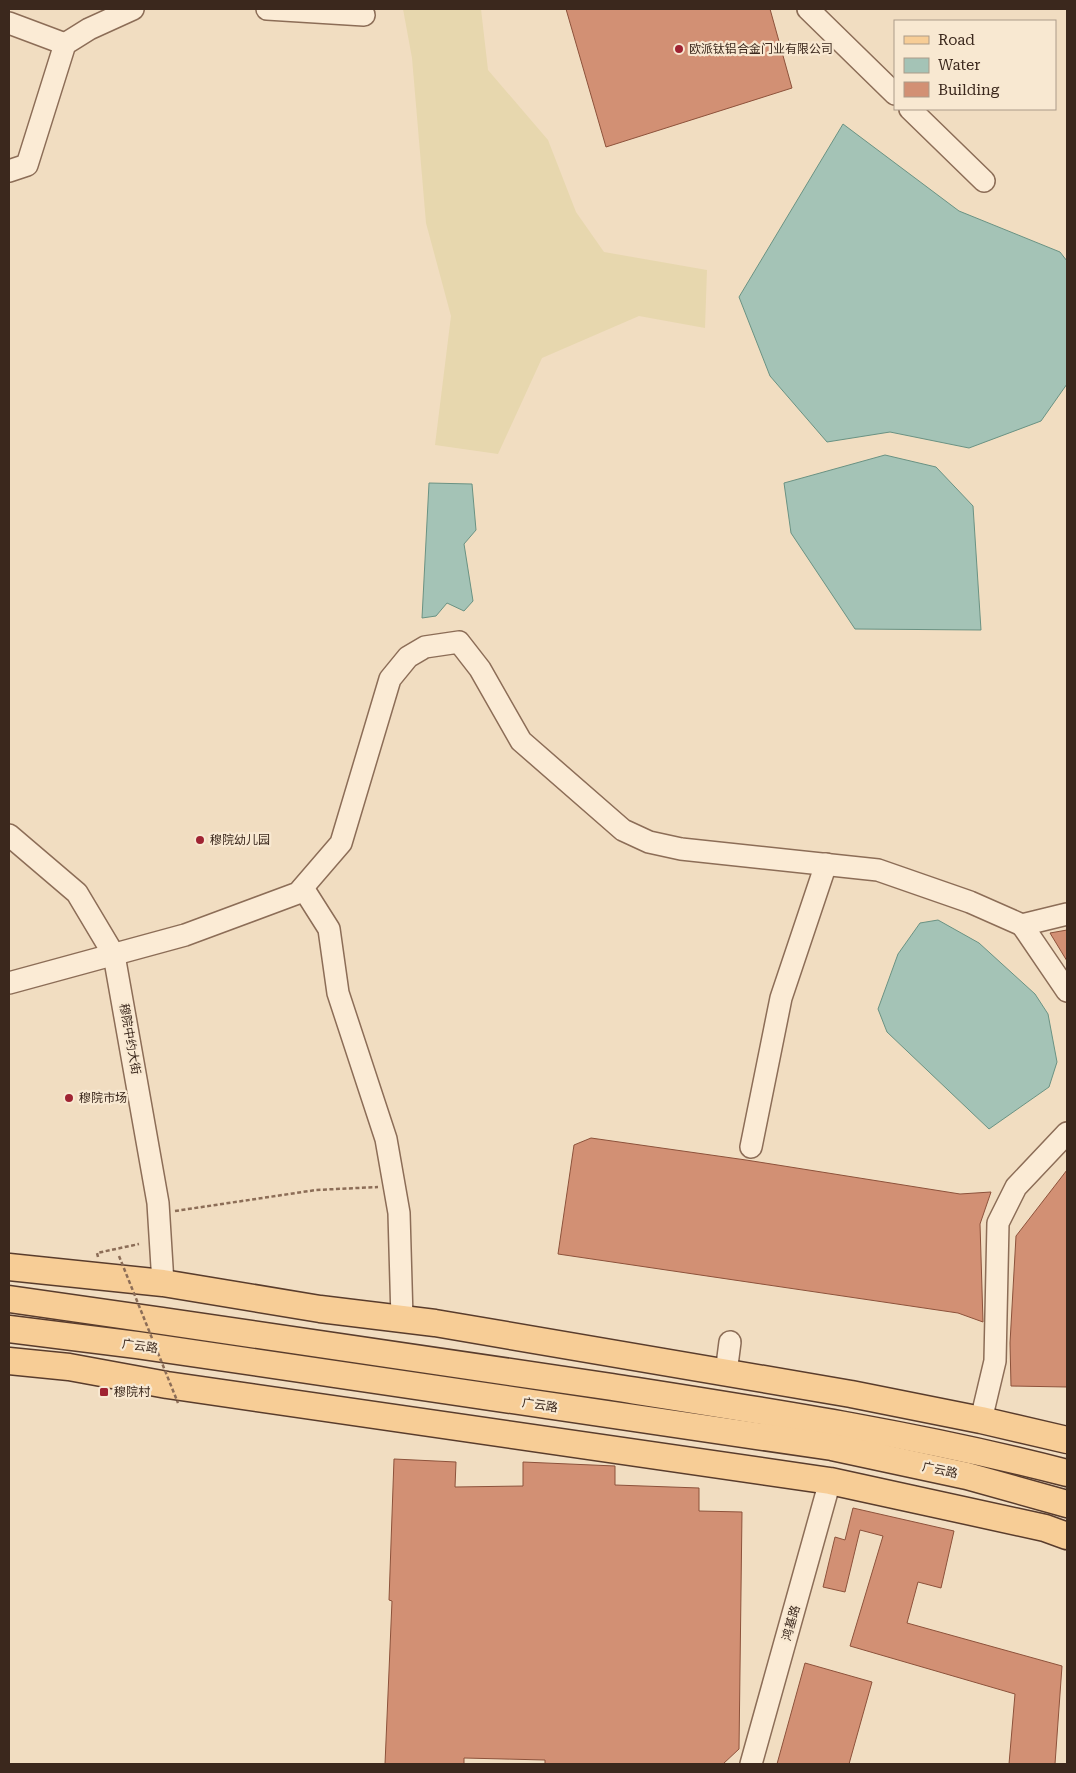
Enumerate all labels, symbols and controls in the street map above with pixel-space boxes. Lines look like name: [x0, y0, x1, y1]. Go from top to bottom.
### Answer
legend: [894, 20, 1056, 110]
text: Road: [938, 31, 975, 49]
place label: 欧派钛铝合金门业有限公司: [689, 42, 833, 56]
marker: 欧派钛铝合金门业有限公司: [673, 43, 685, 55]
text: Water: [938, 56, 980, 74]
text: Building: [938, 81, 1000, 99]
place label: 穆院幼儿园: [210, 833, 270, 847]
marker: 穆院幼儿园: [194, 834, 206, 846]
street label: 穆院中约大街: [117, 1002, 143, 1076]
place label: 穆院市场: [79, 1091, 127, 1105]
marker: 穆院市场: [63, 1092, 75, 1104]
street label: 广云路: [121, 1337, 159, 1355]
place label: 穆院村: [114, 1385, 151, 1399]
marker: 穆院村: [98, 1386, 110, 1398]
street label: 广云路: [521, 1395, 559, 1415]
street label: 广云路: [921, 1459, 959, 1481]
street label: 鸿基路: [779, 1604, 803, 1642]

